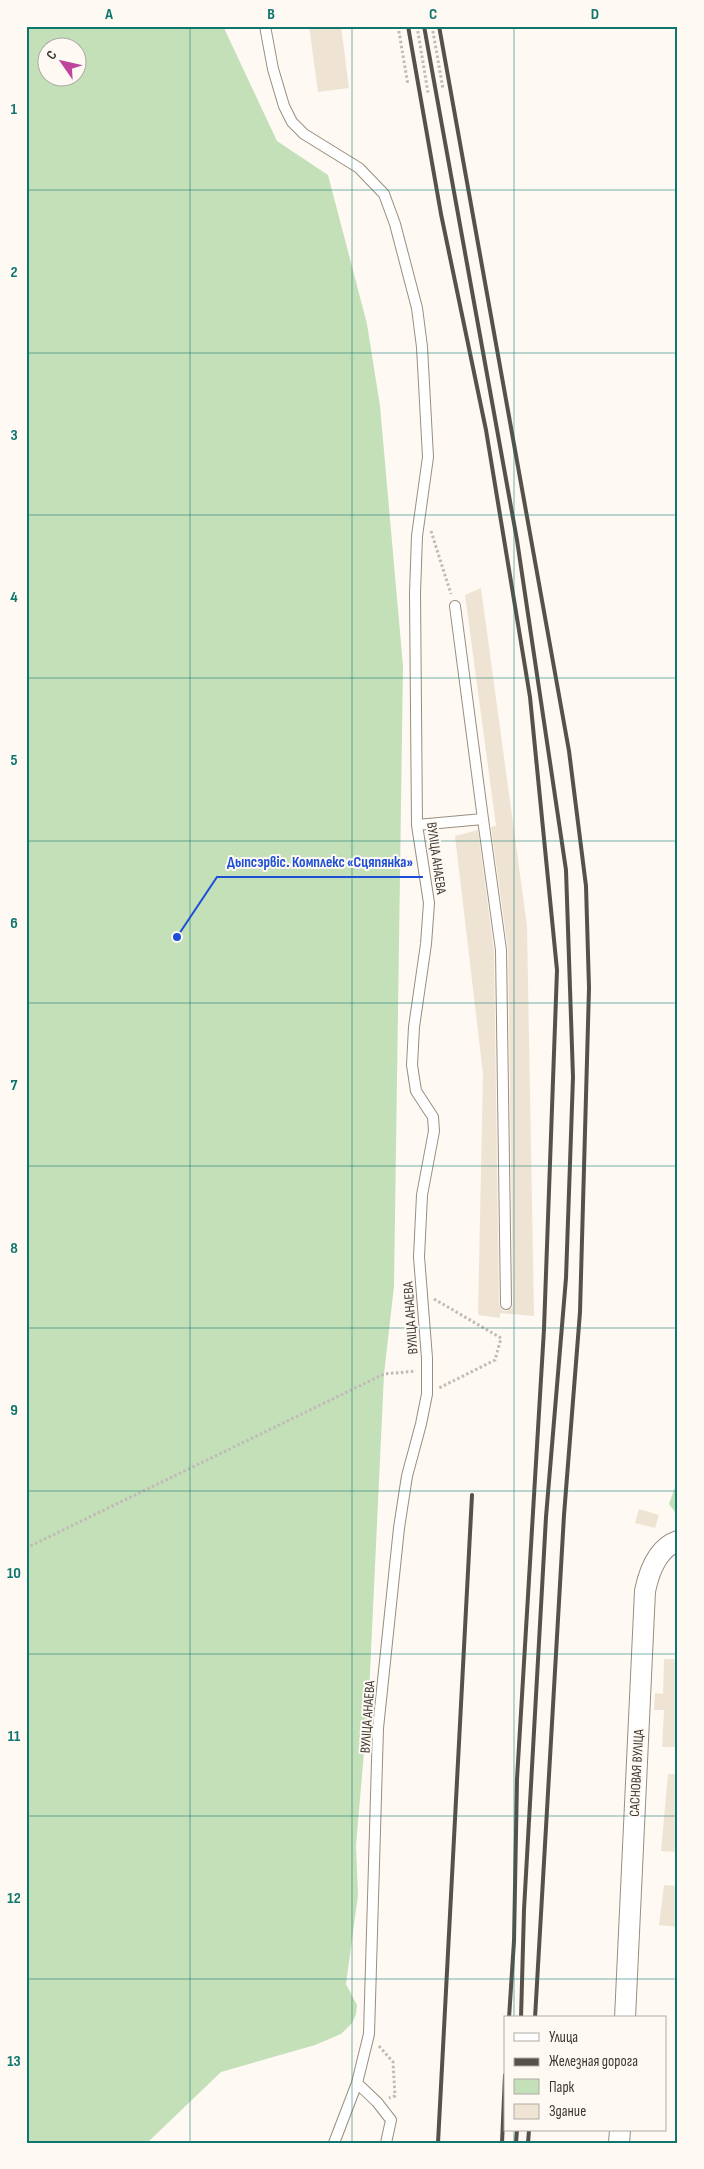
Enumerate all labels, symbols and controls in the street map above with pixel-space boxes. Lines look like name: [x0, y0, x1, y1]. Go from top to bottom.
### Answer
text: A: [104, 5, 113, 24]
text: B: [267, 5, 275, 24]
text: C: [429, 5, 437, 24]
text: D: [591, 5, 599, 24]
north arrow: [38, 38, 88, 88]
text: С: [43, 47, 61, 63]
text: 1: [11, 100, 18, 119]
text: 2: [10, 263, 18, 282]
text: 3: [10, 426, 18, 445]
text: 4: [10, 588, 18, 607]
text: 5: [10, 751, 18, 770]
street label: ВУЛІЦА АНАЕВА: [423, 821, 450, 896]
callout: Дыпсэрвіс. Комплекс «Сцяпянка»: [217, 847, 423, 877]
text: Дыпсэрвіс. Комплекс «Сцяпянка»: [227, 853, 413, 872]
text: 6: [10, 914, 18, 933]
text: 7: [11, 1076, 18, 1095]
text: 8: [10, 1239, 18, 1258]
street label: ВУЛІЦА АНАЕВА: [399, 1280, 422, 1355]
text: 9: [10, 1401, 18, 1420]
text: 10: [7, 1564, 21, 1583]
street label: ВУЛІЦА АНАЕВА: [356, 1679, 379, 1754]
text: 11: [8, 1727, 21, 1746]
street label: САСНОВАЯ ВУЛІЦА: [626, 1728, 647, 1817]
text: 12: [7, 1889, 21, 1908]
legend: [504, 2016, 666, 2132]
text: Улица: [549, 2028, 578, 2047]
text: 13: [7, 2052, 21, 2071]
text: Железная дорога: [549, 2052, 638, 2071]
text: Парк: [549, 2078, 575, 2097]
text: Здание: [549, 2102, 586, 2121]

